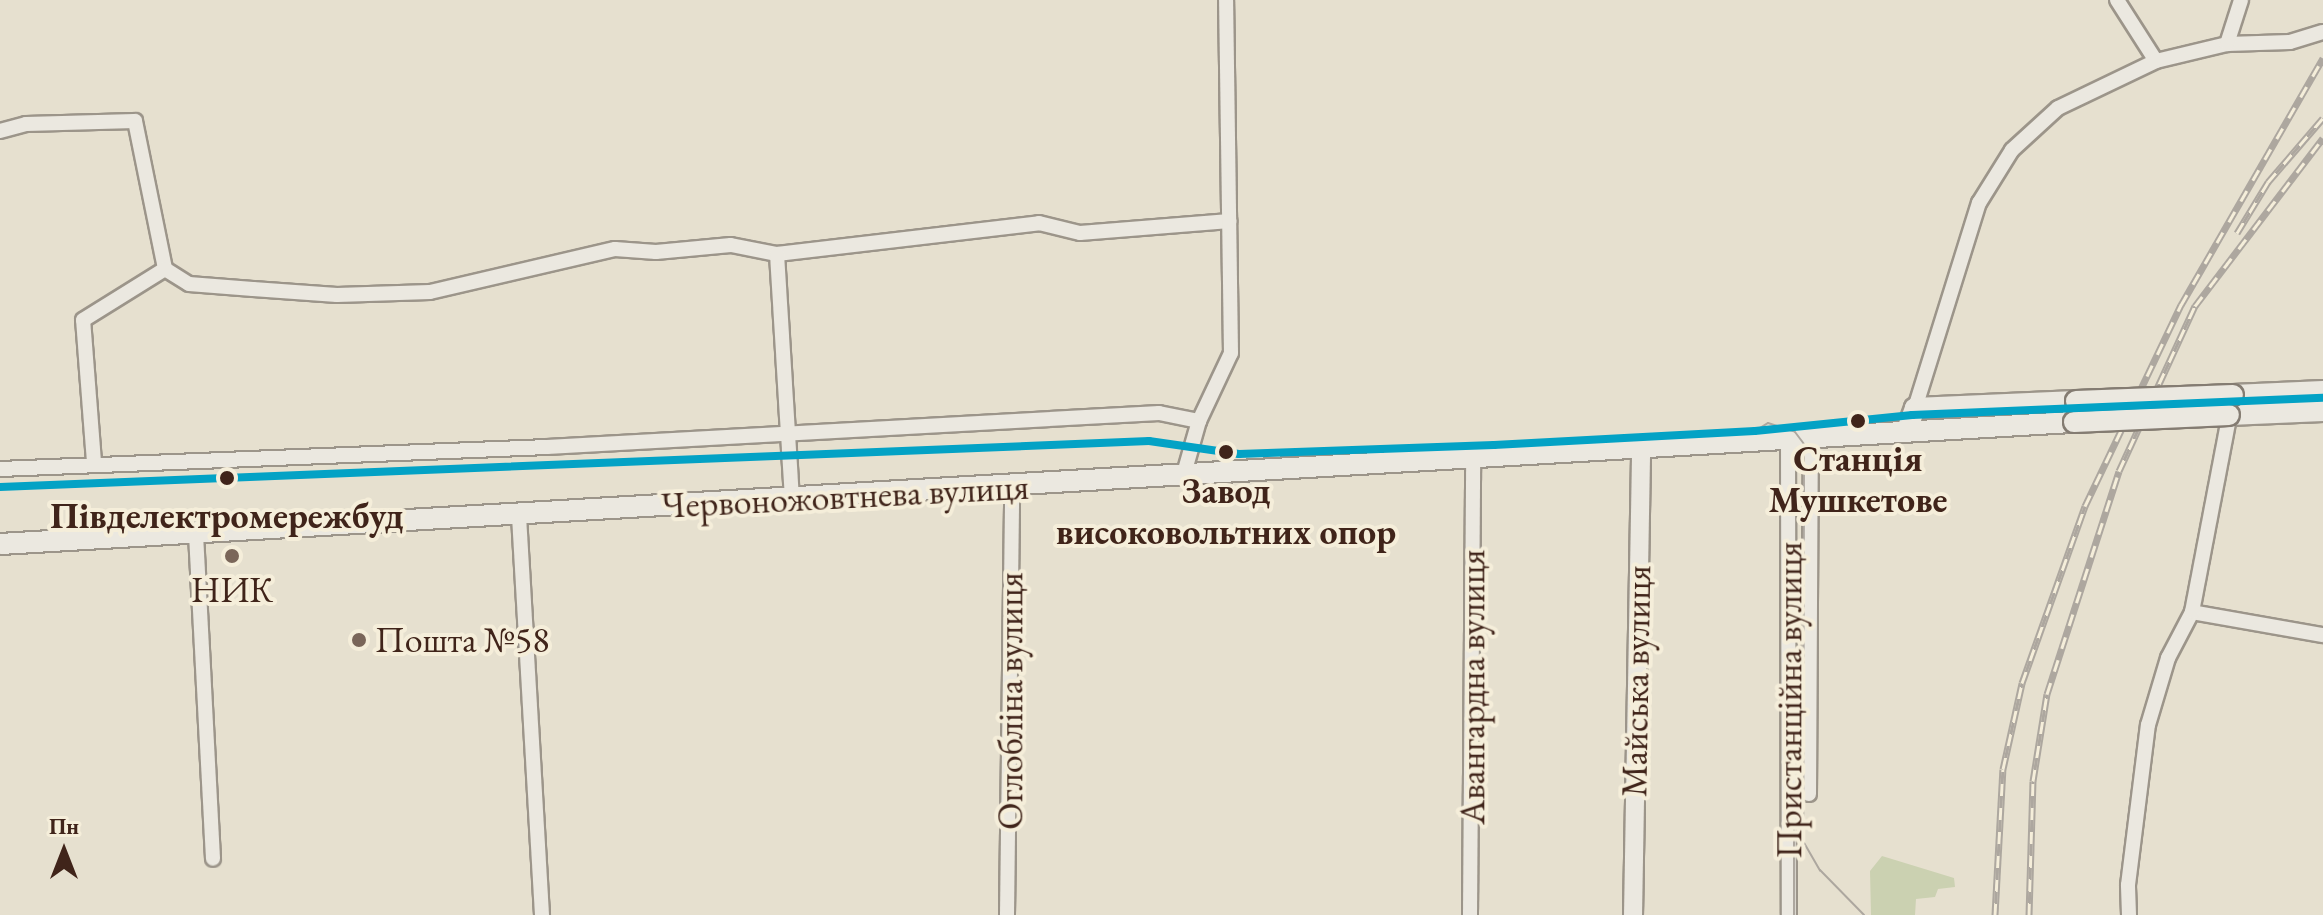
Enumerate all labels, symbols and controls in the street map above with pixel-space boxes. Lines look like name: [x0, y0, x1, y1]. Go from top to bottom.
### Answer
marker: Станція Мушкетове: [1846, 409, 1870, 433]
place label: Станція Мушкетове: [1768, 436, 1948, 521]
marker: Завод високовольтних опор: [1214, 440, 1238, 464]
street label: Червоножовтнева вулиця: [660, 465, 1030, 527]
marker: Півделектромережбуд: [215, 466, 239, 490]
place label: Завод високовольтних опор: [1056, 468, 1396, 553]
place label: Півделектромережбуд: [50, 494, 404, 538]
street label: Пристанційна вулиця: [1767, 541, 1811, 859]
marker: НИК: [223, 547, 241, 565]
street label: Авангардна вулиця: [1450, 549, 1494, 825]
street label: Майська вулиця: [1612, 565, 1660, 797]
place label: НИК: [191, 568, 273, 612]
street label: Оглобліна вулиця: [988, 572, 1032, 830]
place label: Пошта №58: [375, 618, 550, 662]
marker: Пошта №58: [350, 631, 368, 649]
north arrow: [24, 811, 104, 891]
text: Пн: [49, 812, 79, 841]

